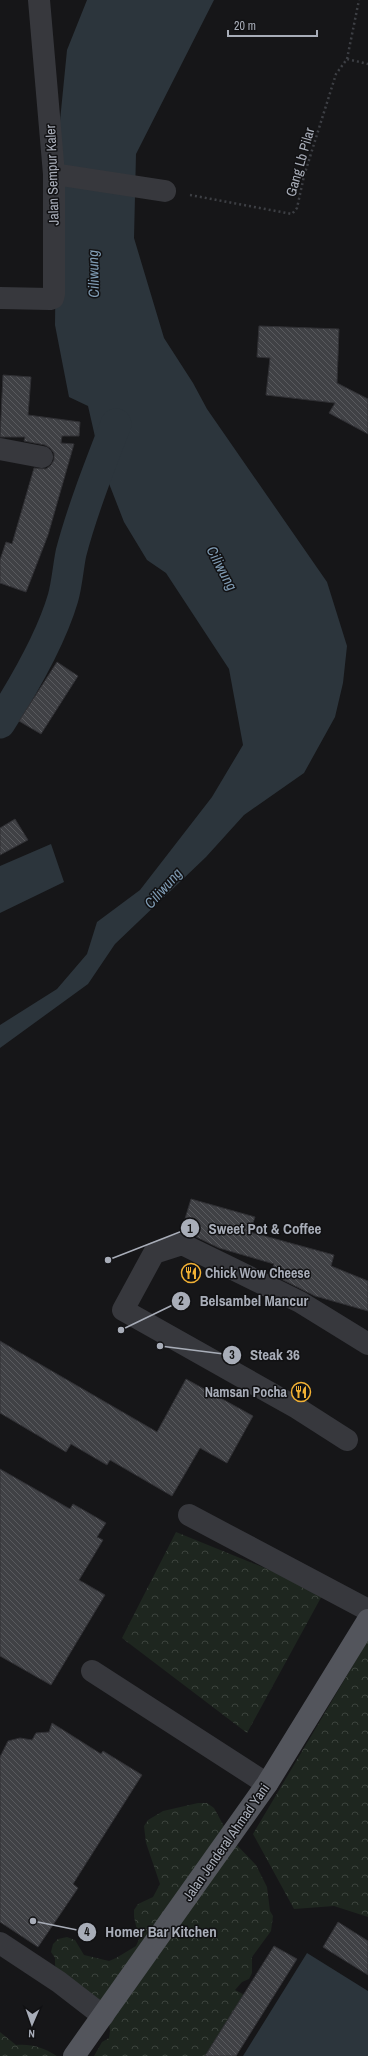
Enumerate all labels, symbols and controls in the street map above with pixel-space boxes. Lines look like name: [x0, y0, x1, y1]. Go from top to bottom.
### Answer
scale bar: [228, 12, 317, 38]
text: 20 m: [234, 18, 256, 34]
street label: Jalan Sempur Kaler: [41, 124, 63, 226]
street label: Gang Lb Pilar: [282, 125, 318, 199]
water label: Ciliwung: [82, 250, 104, 298]
water label: Ciliwung: [201, 542, 243, 594]
water label: Ciliwung: [139, 863, 187, 913]
callout: Sweet Pot & Coffee: [180, 1215, 329, 1242]
text: Sweet Pot & Coffee: [209, 1218, 322, 1239]
text: 1: [187, 1221, 193, 1237]
restaurant icon: Chick Wow Cheese: [180, 1262, 202, 1284]
place label: Chick Wow Cheese: [205, 1264, 310, 1282]
callout: Belsambel Mancur: [171, 1287, 316, 1314]
text: Belsambel Mancur: [200, 1290, 309, 1311]
text: 2: [178, 1293, 184, 1309]
callout: Steak 36: [222, 1342, 308, 1369]
text: Steak 36: [250, 1344, 300, 1365]
text: 3: [229, 1347, 235, 1363]
restaurant icon: Namsan Pocha: [290, 1381, 312, 1403]
place label: Namsan Pocha: [205, 1383, 288, 1401]
street label: Jalan Jenderal Ahmad Yani: [179, 1780, 273, 1904]
callout: Homer Bar Kitchen: [77, 1918, 225, 1945]
text: Homer Bar Kitchen: [105, 1921, 217, 1942]
text: 4: [84, 1924, 90, 1940]
north arrow: [12, 2004, 52, 2044]
text: N: [28, 2027, 35, 2041]

